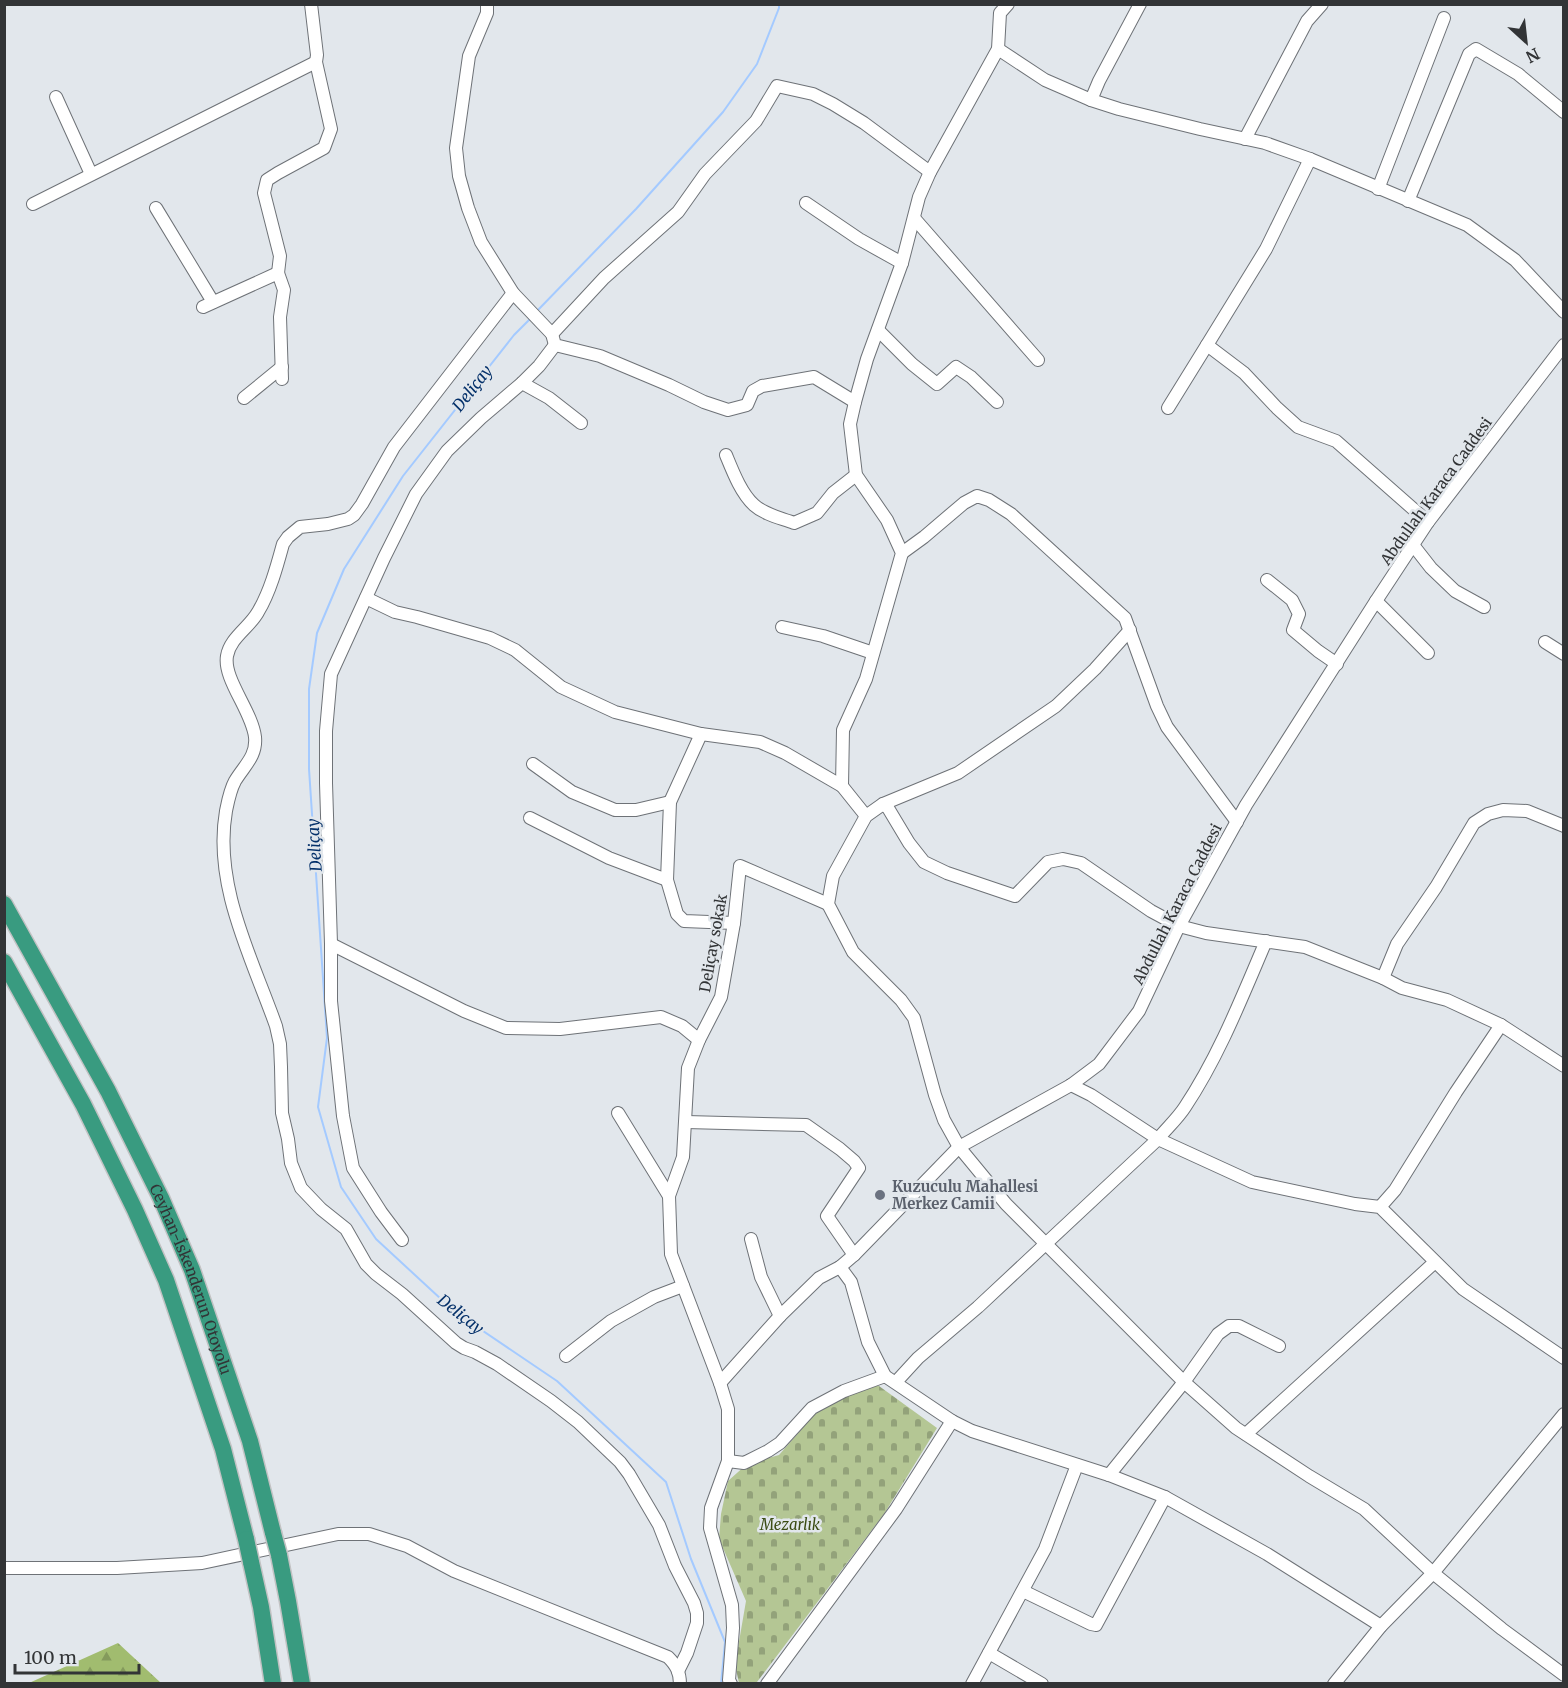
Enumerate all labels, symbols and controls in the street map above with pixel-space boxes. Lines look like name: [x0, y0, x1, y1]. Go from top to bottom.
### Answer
north arrow: [1496, 12, 1556, 72]
text: N: [1522, 44, 1543, 67]
water label: Deliçay: [447, 361, 496, 416]
street label: Abdullah Karaca Caddesi: [1375, 413, 1496, 569]
water label: Deliçay: [302, 818, 326, 873]
street label: Abdullah Karaca Caddesi: [1128, 820, 1226, 988]
street label: Deliçay sokak: [695, 892, 731, 994]
place label: Kuzuculu Mahallesi Merkez Camii: [892, 1177, 1038, 1213]
street label: Ceyhan-İskenderun Otoyolu: [146, 1181, 236, 1377]
marker: Kuzuculu Mahallesi Merkez Camii: [873, 1188, 887, 1202]
water label: Deliçay: [433, 1289, 488, 1338]
park label: Mezarlık: [759, 1515, 821, 1534]
scale bar: [15, 1637, 140, 1675]
text: 100 m: [24, 1646, 77, 1669]

